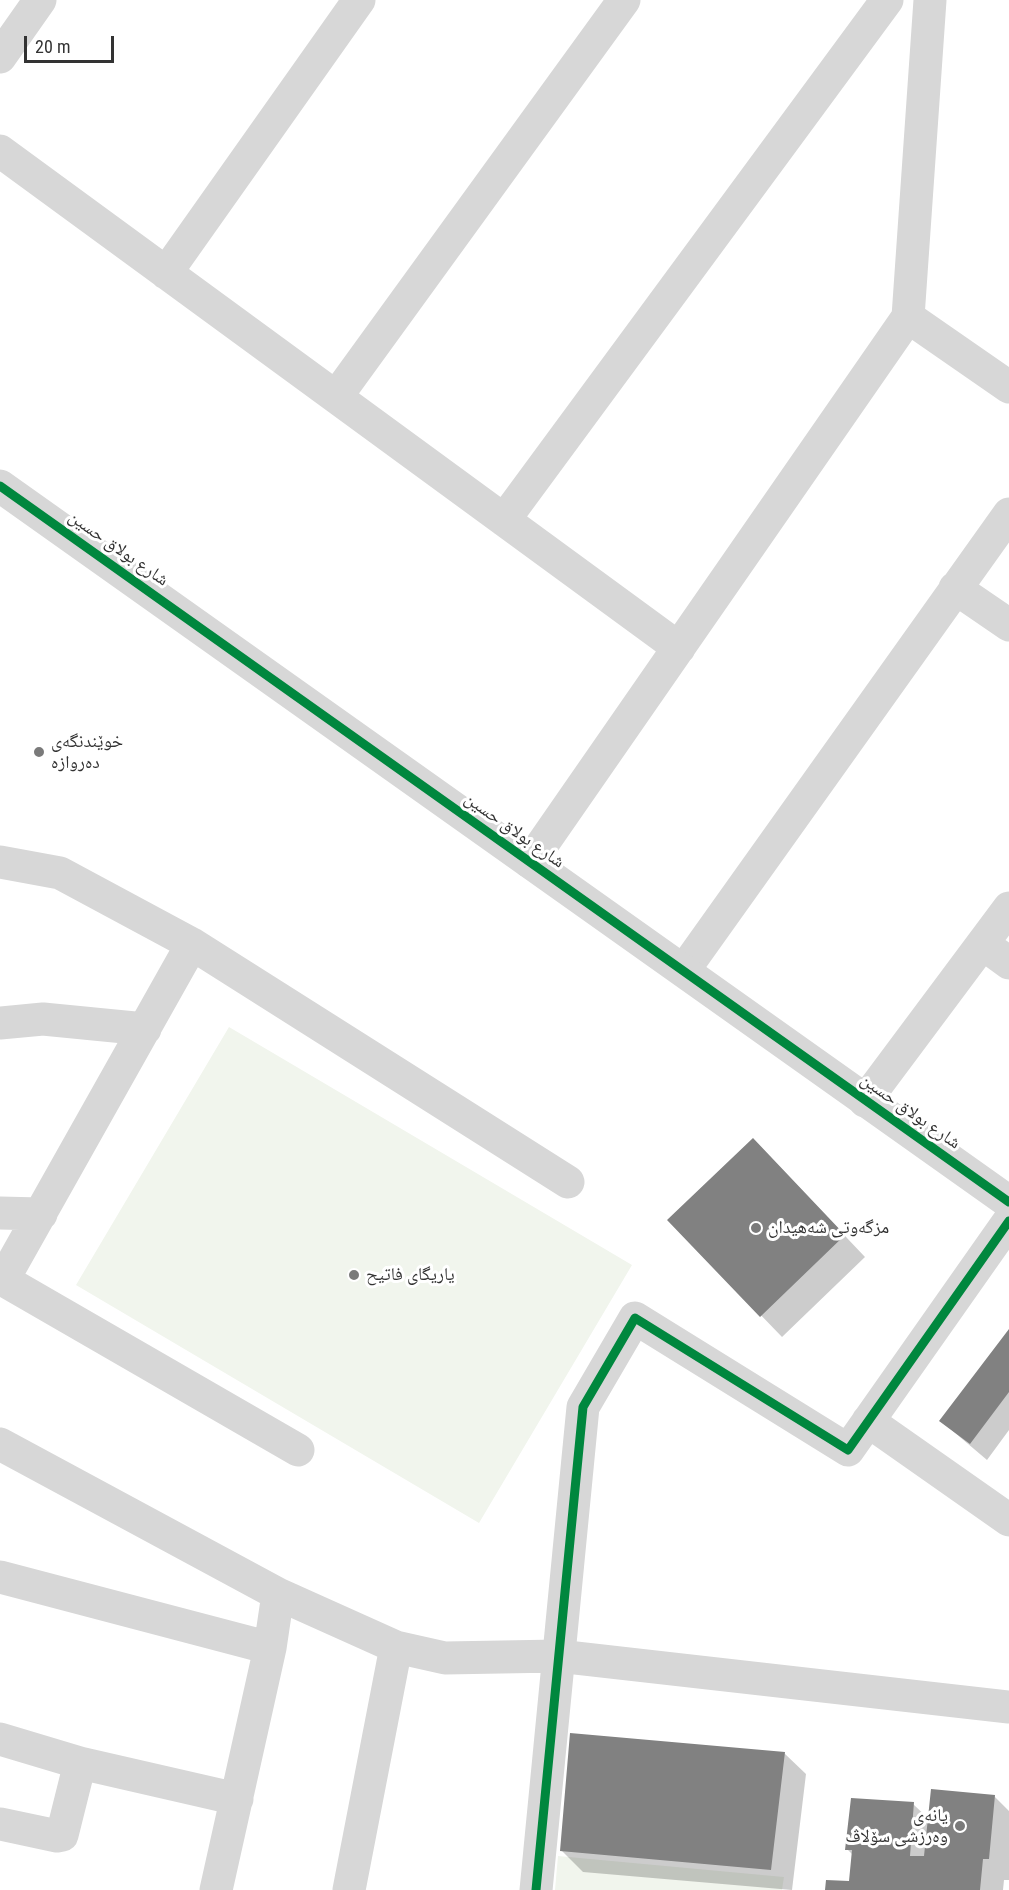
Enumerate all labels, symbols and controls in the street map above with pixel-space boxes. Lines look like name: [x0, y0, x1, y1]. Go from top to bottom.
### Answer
scale bar: [27, 24, 117, 62]
text: 20 m: [35, 36, 70, 57]
street label: شارع بولاق حسين: [64, 507, 172, 591]
place label: خوێندنگەی دەروازە: [51, 731, 123, 774]
marker: خوێندنگەی دەروازە: [32, 745, 46, 759]
street label: شارع بولاق حسين: [460, 789, 568, 873]
street label: شارع بولاق حسين: [856, 1070, 964, 1154]
place label: مزگەوتی شەهیدان: [768, 1217, 889, 1239]
marker: مزگەوتی شەهیدان: [749, 1221, 763, 1235]
place label: یاریگای فاتیح: [366, 1264, 455, 1286]
marker: یاریگای فاتیح: [347, 1268, 361, 1282]
place label: یانەی وەرزشی سۆلاڤ: [845, 1805, 948, 1848]
marker: یانەی وەرزشی سۆلاڤ: [953, 1819, 967, 1833]

